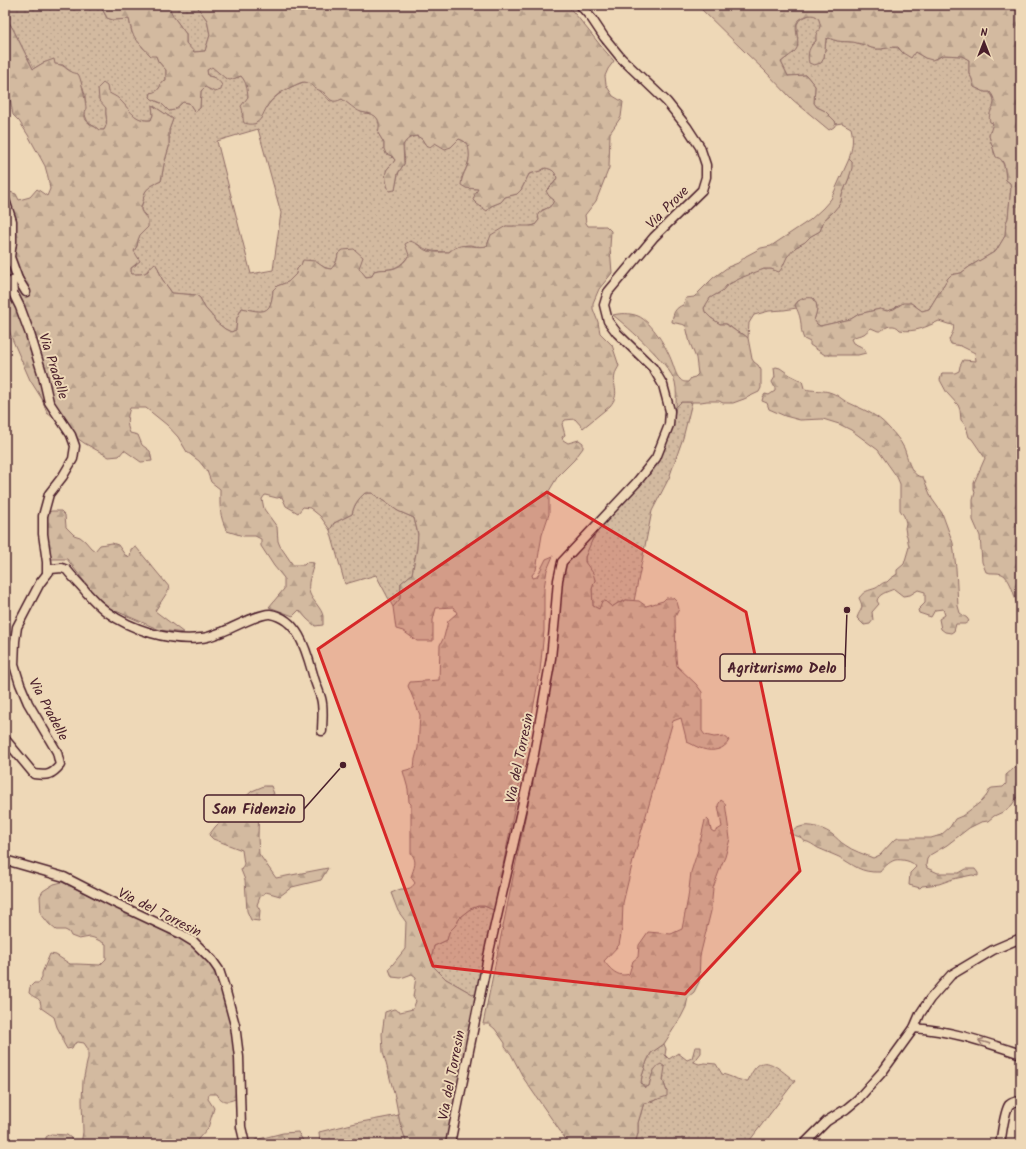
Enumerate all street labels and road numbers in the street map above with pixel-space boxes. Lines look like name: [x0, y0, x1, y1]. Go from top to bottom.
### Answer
street label: Via Prove: [641, 180, 695, 234]
street label: Via Pradelle: [32, 330, 74, 403]
street label: Via Pradelle: [22, 674, 74, 745]
street label: Via del Torresin: [500, 711, 540, 805]
street label: Via del Torresin: [114, 882, 205, 943]
street label: Via del Torresin: [432, 1028, 472, 1122]

